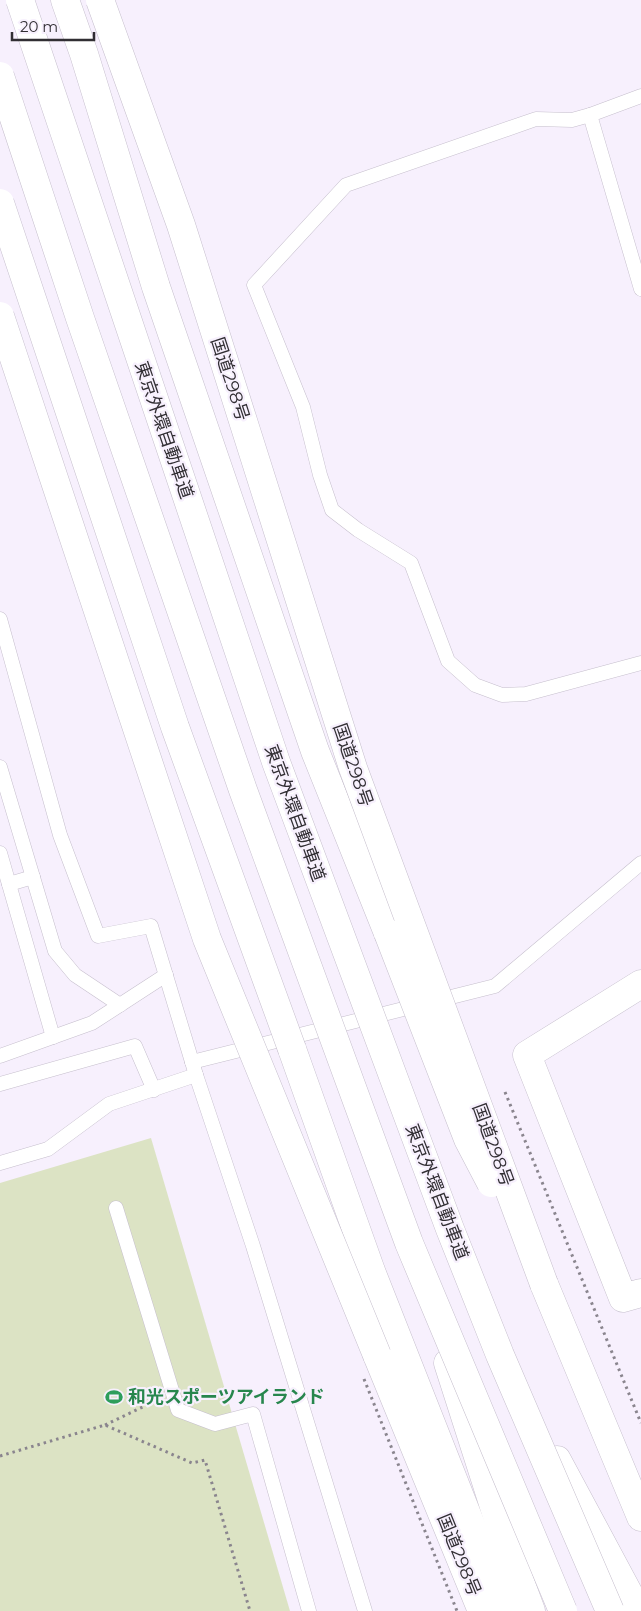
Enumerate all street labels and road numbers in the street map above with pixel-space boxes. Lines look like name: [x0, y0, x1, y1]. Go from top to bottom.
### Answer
street label: 国道298号: [206, 334, 254, 424]
street label: 東京外環自動車道: [130, 358, 198, 502]
street label: 国道298号: [328, 720, 378, 810]
street label: 東京外環自動車道: [260, 742, 330, 884]
street label: 国道298号: [468, 1101, 518, 1189]
street label: 東京外環自動車道: [401, 1121, 473, 1263]
street label: 国道298号: [433, 1511, 485, 1599]

